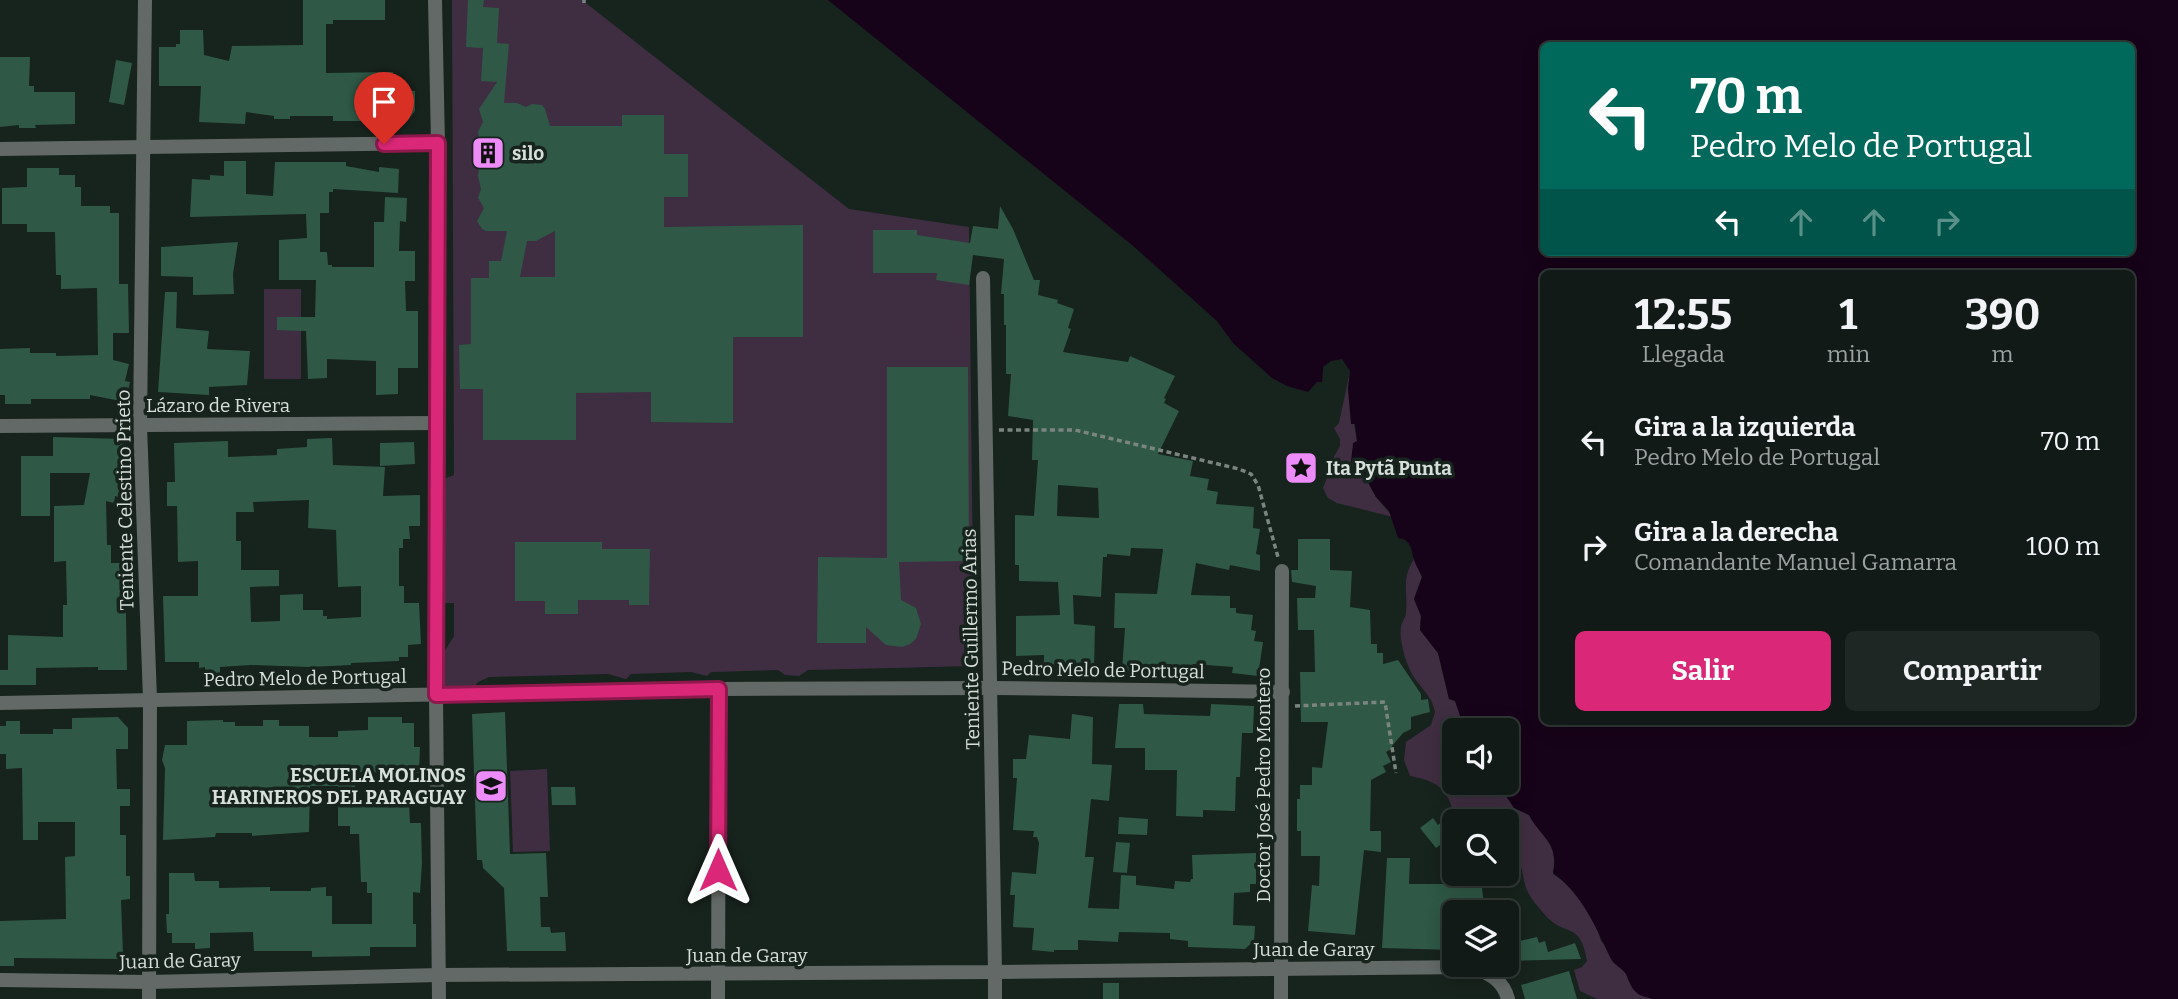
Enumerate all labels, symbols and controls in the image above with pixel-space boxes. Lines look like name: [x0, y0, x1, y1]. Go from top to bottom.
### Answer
text: 70 m: [1690, 67, 1802, 126]
icon: left: [1575, 70, 1666, 161]
pin: [354, 72, 414, 144]
icon: arrive: [365, 83, 403, 121]
text: Pedro Melo de Portugal: [1690, 127, 2032, 165]
building icon: silo: [469, 134, 507, 172]
place label: silo: [512, 142, 544, 165]
icon: left: [1709, 203, 1747, 241]
icon: ahead: [1782, 203, 1820, 241]
icon: ahead: [1855, 203, 1893, 241]
icon: right: [1928, 203, 1966, 241]
text: 12:55: [1635, 290, 1732, 340]
text: 1: [1839, 290, 1857, 340]
text: 390: [1965, 290, 2040, 340]
text: Llegada: [1642, 340, 1725, 368]
text: min: [1827, 340, 1870, 368]
text: m: [1992, 340, 2013, 368]
street label: Teniente Celestino Prieto: [112, 389, 138, 611]
street label: Lázaro de Rivera: [146, 394, 291, 417]
text: Gira a la izquierda: [1634, 412, 1856, 443]
icon: left: [1575, 423, 1613, 461]
text: 70 m: [2041, 426, 2100, 457]
text: Pedro Melo de Portugal: [1634, 443, 1880, 471]
place icon: Ita Pytã Punta: [1282, 449, 1320, 487]
place label: Ita Pytã Punta: [1326, 457, 1452, 480]
text: Gira a la derecha: [1634, 517, 1838, 548]
street label: Teniente Guillermo Arias: [958, 528, 984, 750]
icon: right: [1575, 528, 1613, 566]
text: 100 m: [2026, 531, 2100, 562]
text: Comandante Manuel Gamarra: [1634, 548, 1957, 576]
button: Salir: [1575, 631, 1831, 711]
button: Compartir: [1845, 631, 2100, 711]
street label: Pedro Melo de Portugal: [1001, 657, 1205, 683]
street label: Pedro Melo de Portugal: [203, 665, 407, 691]
street label: Doctor José Pedro Montero: [1252, 668, 1275, 902]
map controls: [1442, 718, 1519, 977]
button: sound: [1442, 718, 1519, 795]
place label: ESCUELA MOLINOS HARINEROS DEL PARAGUAY: [212, 764, 467, 809]
school or university icon: ESCUELA MOLINOS HARINEROS DEL PARAGUAY: [472, 767, 510, 805]
button: search: [1442, 809, 1519, 886]
position arrow: [681, 833, 755, 907]
button: layers: [1442, 900, 1519, 977]
street label: Juan de Garay: [1252, 938, 1376, 961]
street label: Juan de Garay: [685, 944, 809, 967]
street label: Juan de Garay: [118, 948, 242, 974]

